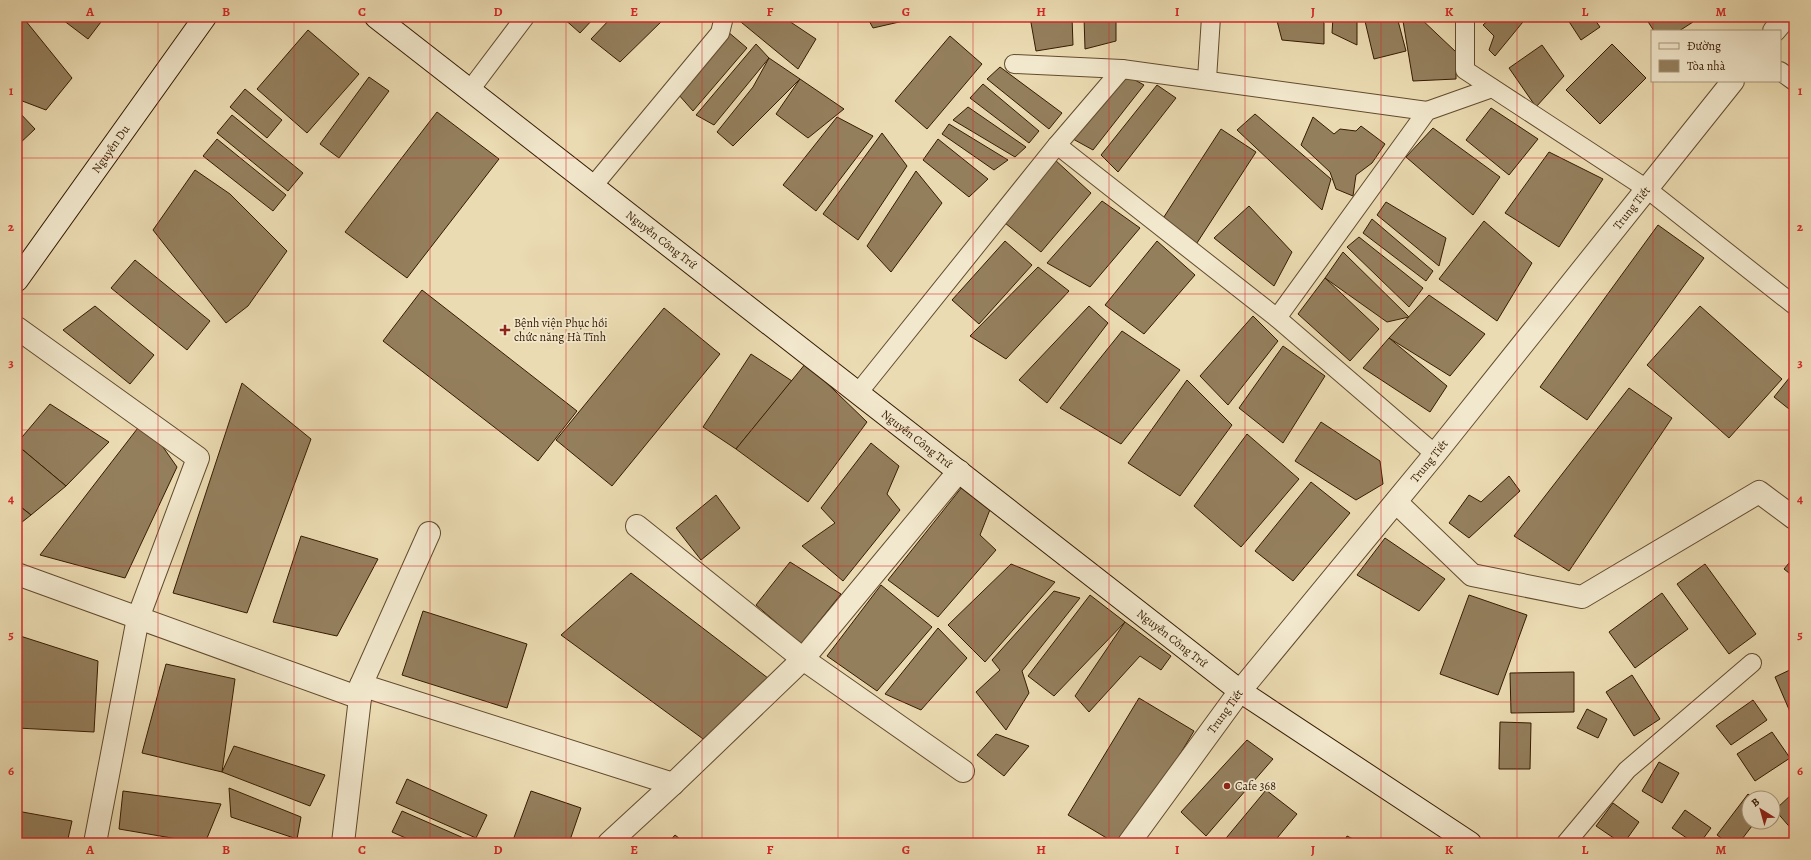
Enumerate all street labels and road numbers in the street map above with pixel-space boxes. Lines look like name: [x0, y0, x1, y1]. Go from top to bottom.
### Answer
street label: Nguyễn Du: [88, 121, 134, 176]
street label: Trung Tiết: [1609, 183, 1654, 233]
street label: Nguyễn Công Trứ: [623, 207, 701, 273]
street label: Nguyễn Công Trứ: [878, 406, 956, 472]
street label: Trung Tiết: [1407, 436, 1452, 486]
street label: Nguyễn Công Trứ: [1133, 605, 1212, 671]
street label: Trung Tiết: [1204, 686, 1247, 737]

